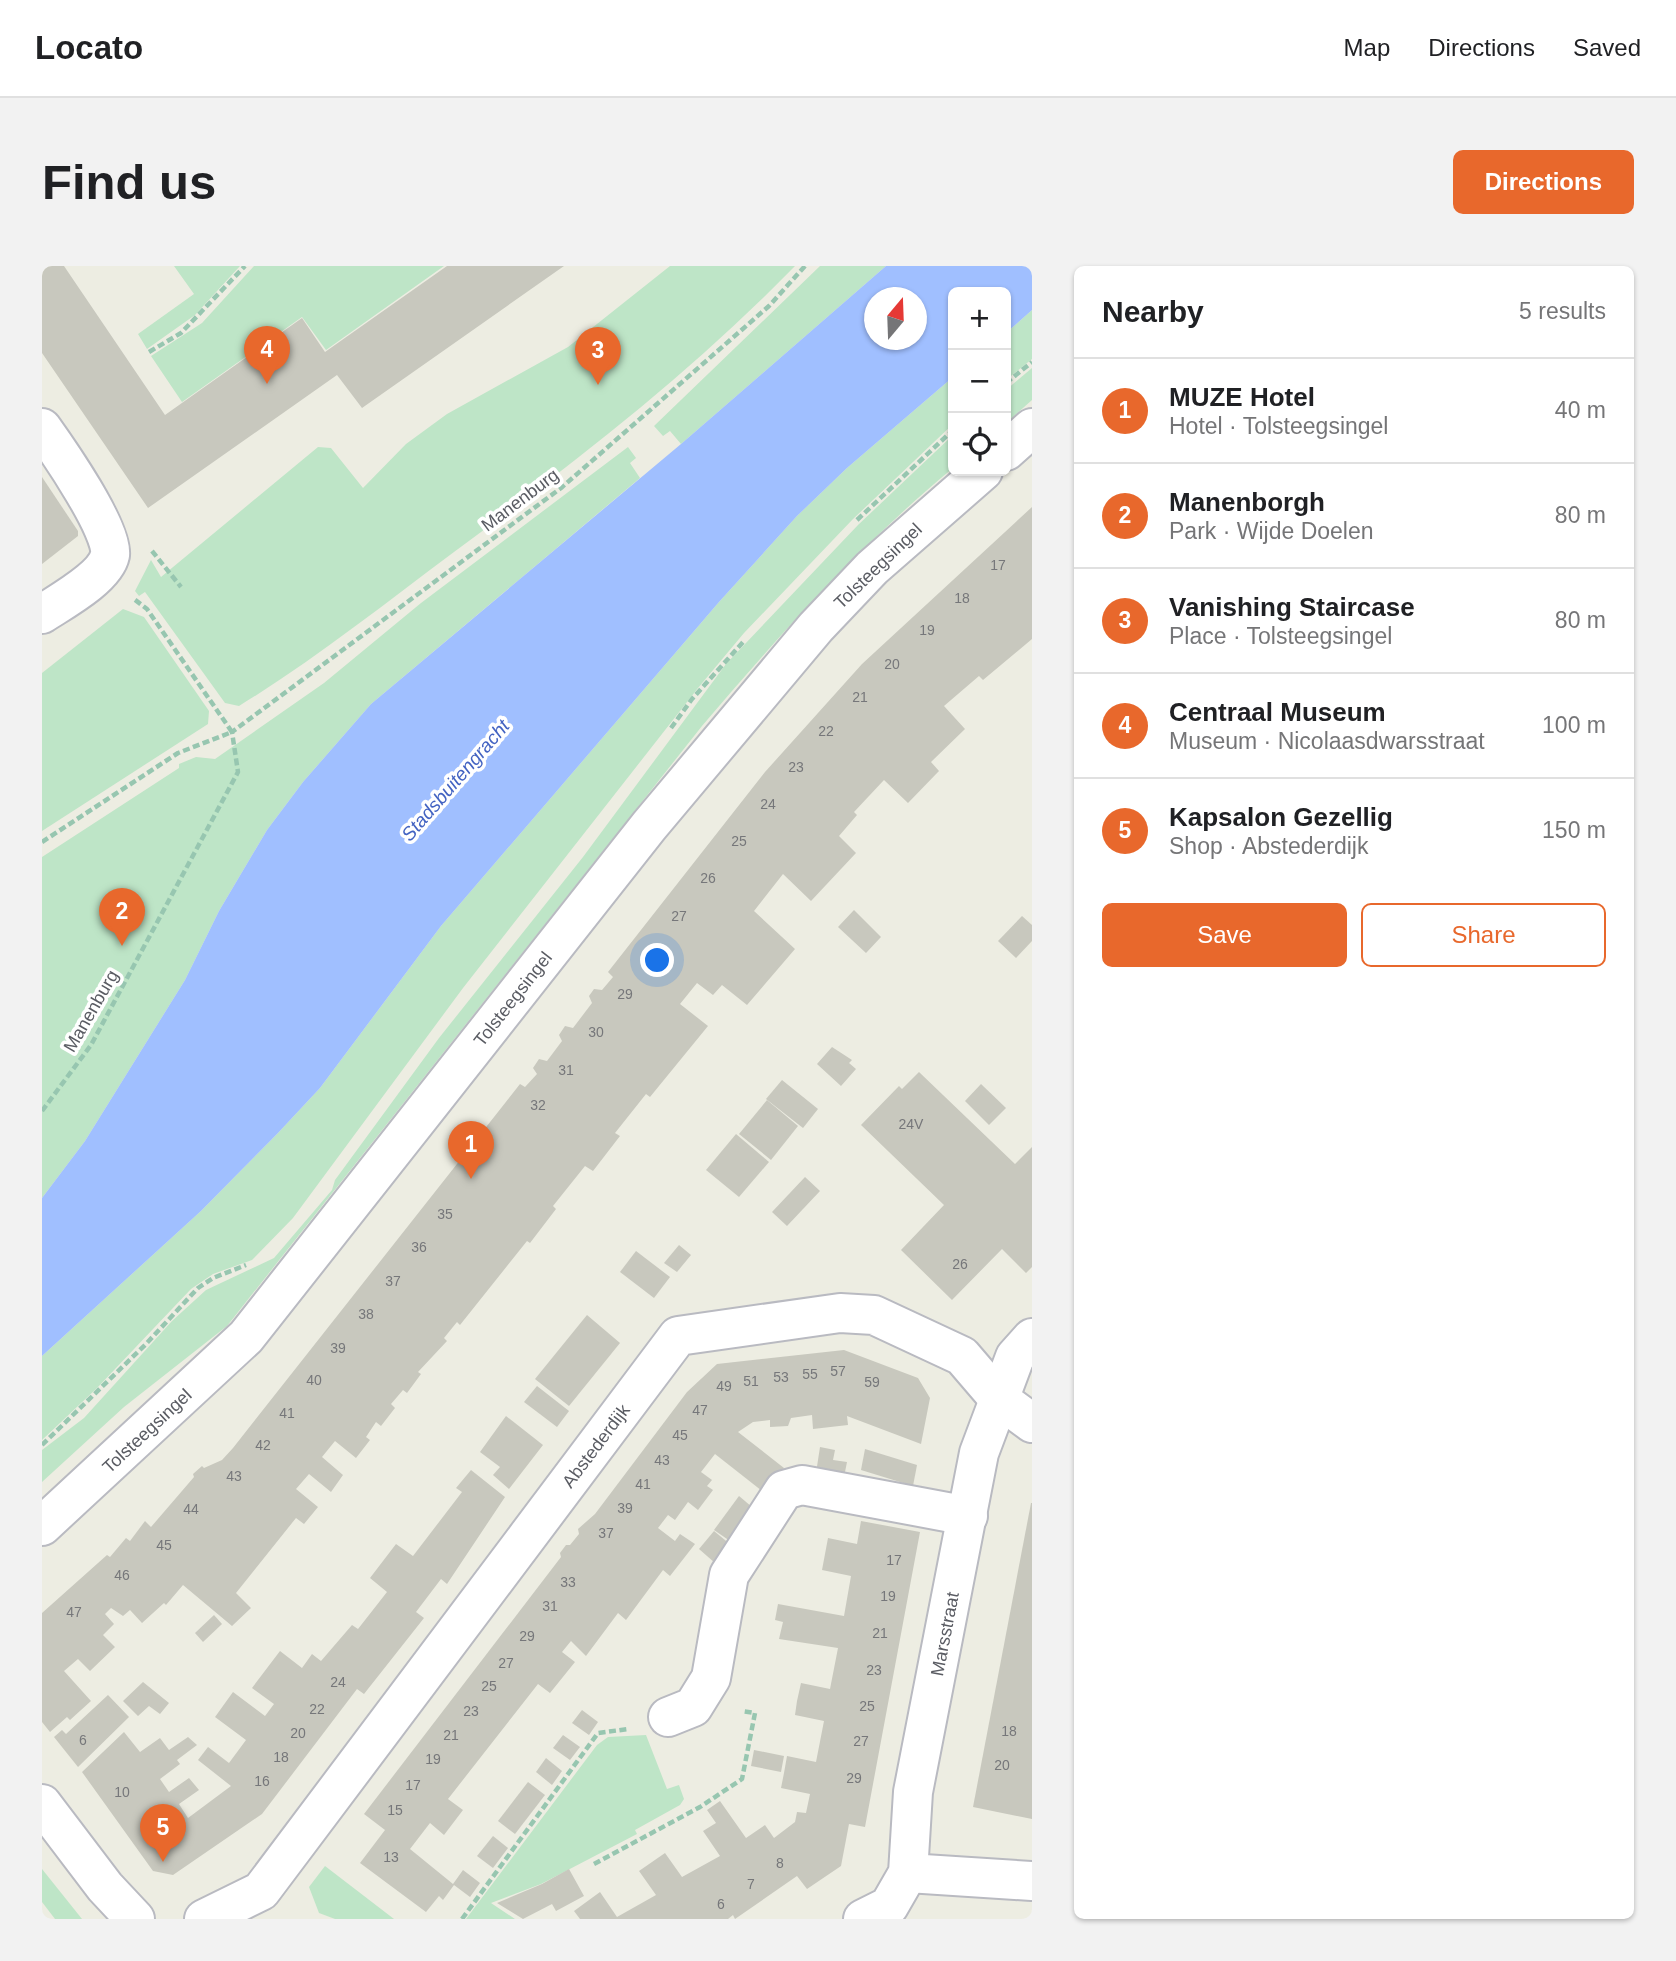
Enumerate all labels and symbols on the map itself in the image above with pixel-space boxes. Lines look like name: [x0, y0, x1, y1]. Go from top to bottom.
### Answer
north arrow: [864, 287, 927, 350]
pin: 4: [244, 326, 290, 384]
pin: 3: [575, 327, 621, 385]
street label: Manenburg: [478, 465, 562, 535]
street label: Tolsteegsingel: [830, 519, 926, 613]
house number: 17: [990, 557, 1006, 573]
house number: 18: [954, 590, 970, 606]
house number: 19: [919, 622, 935, 638]
house number: 20: [884, 656, 900, 672]
house number: 21: [852, 689, 868, 705]
water label: Stadsbuitengracht: [397, 715, 514, 845]
house number: 22: [818, 723, 834, 739]
house number: 23: [788, 759, 804, 775]
house number: 24: [760, 796, 776, 812]
house number: 25: [731, 833, 747, 849]
house number: 26: [700, 870, 716, 886]
pin: 2: [99, 888, 145, 946]
house number: 27: [671, 908, 687, 924]
your location: [640, 943, 674, 977]
street label: Tolsteegsingel: [470, 948, 556, 1050]
street label: Manenburg: [60, 967, 122, 1055]
house number: 29: [617, 986, 633, 1002]
house number: 30: [588, 1024, 604, 1040]
house number: 31: [558, 1062, 574, 1078]
house number: 32: [530, 1097, 546, 1113]
house number: 24V: [899, 1116, 924, 1132]
pin: 1: [448, 1121, 494, 1179]
house number: 35: [437, 1206, 453, 1222]
house number: 36: [411, 1239, 427, 1255]
house number: 26: [952, 1256, 968, 1272]
house number: 37: [385, 1273, 401, 1289]
house number: 38: [358, 1306, 374, 1322]
house number: 39: [330, 1340, 346, 1356]
house number: 57: [830, 1363, 846, 1379]
house number: 55: [802, 1366, 818, 1382]
house number: 53: [773, 1369, 789, 1385]
house number: 40: [306, 1372, 322, 1388]
house number: 51: [743, 1373, 759, 1389]
house number: 59: [864, 1374, 880, 1390]
house number: 49: [716, 1378, 732, 1394]
street label: Tolsteegsingel: [98, 1385, 196, 1477]
street label: Abstederdijk: [558, 1400, 634, 1492]
house number: 47: [692, 1402, 708, 1418]
house number: 41: [279, 1405, 295, 1421]
house number: 45: [672, 1427, 688, 1443]
house number: 42: [255, 1437, 271, 1453]
house number: 43: [654, 1452, 670, 1468]
house number: 43: [226, 1468, 242, 1484]
house number: 41: [635, 1476, 651, 1492]
house number: 39: [617, 1500, 633, 1516]
house number: 44: [183, 1501, 199, 1517]
house number: 37: [598, 1525, 614, 1541]
house number: 45: [156, 1537, 172, 1553]
house number: 17: [886, 1552, 902, 1568]
house number: 46: [114, 1567, 130, 1583]
house number: 33: [560, 1574, 576, 1590]
house number: 19: [880, 1588, 896, 1604]
street label: Marsstraat: [927, 1590, 963, 1678]
house number: 31: [542, 1598, 558, 1614]
house number: 47: [66, 1604, 82, 1620]
house number: 21: [872, 1625, 888, 1641]
house number: 29: [519, 1628, 535, 1644]
house number: 27: [498, 1655, 514, 1671]
house number: 23: [866, 1662, 882, 1678]
house number: 24: [330, 1674, 346, 1690]
house number: 25: [481, 1678, 497, 1694]
house number: 25: [859, 1698, 875, 1714]
house number: 22: [309, 1701, 325, 1717]
house number: 23: [463, 1703, 479, 1719]
house number: 18: [1001, 1723, 1017, 1739]
house number: 20: [290, 1725, 306, 1741]
house number: 21: [443, 1727, 459, 1743]
house number: 6: [79, 1732, 87, 1748]
house number: 27: [853, 1733, 869, 1749]
house number: 18: [273, 1749, 289, 1765]
house number: 19: [425, 1751, 441, 1767]
house number: 20: [994, 1757, 1010, 1773]
house number: 29: [846, 1770, 862, 1786]
house number: 16: [254, 1773, 270, 1789]
house number: 17: [405, 1777, 421, 1793]
house number: 10: [114, 1784, 130, 1800]
house number: 15: [387, 1802, 403, 1818]
pin: 5: [140, 1804, 186, 1862]
house number: 13: [383, 1849, 399, 1865]
house number: 8: [776, 1855, 784, 1871]
house number: 7: [747, 1876, 755, 1892]
house number: 6: [717, 1896, 725, 1912]

